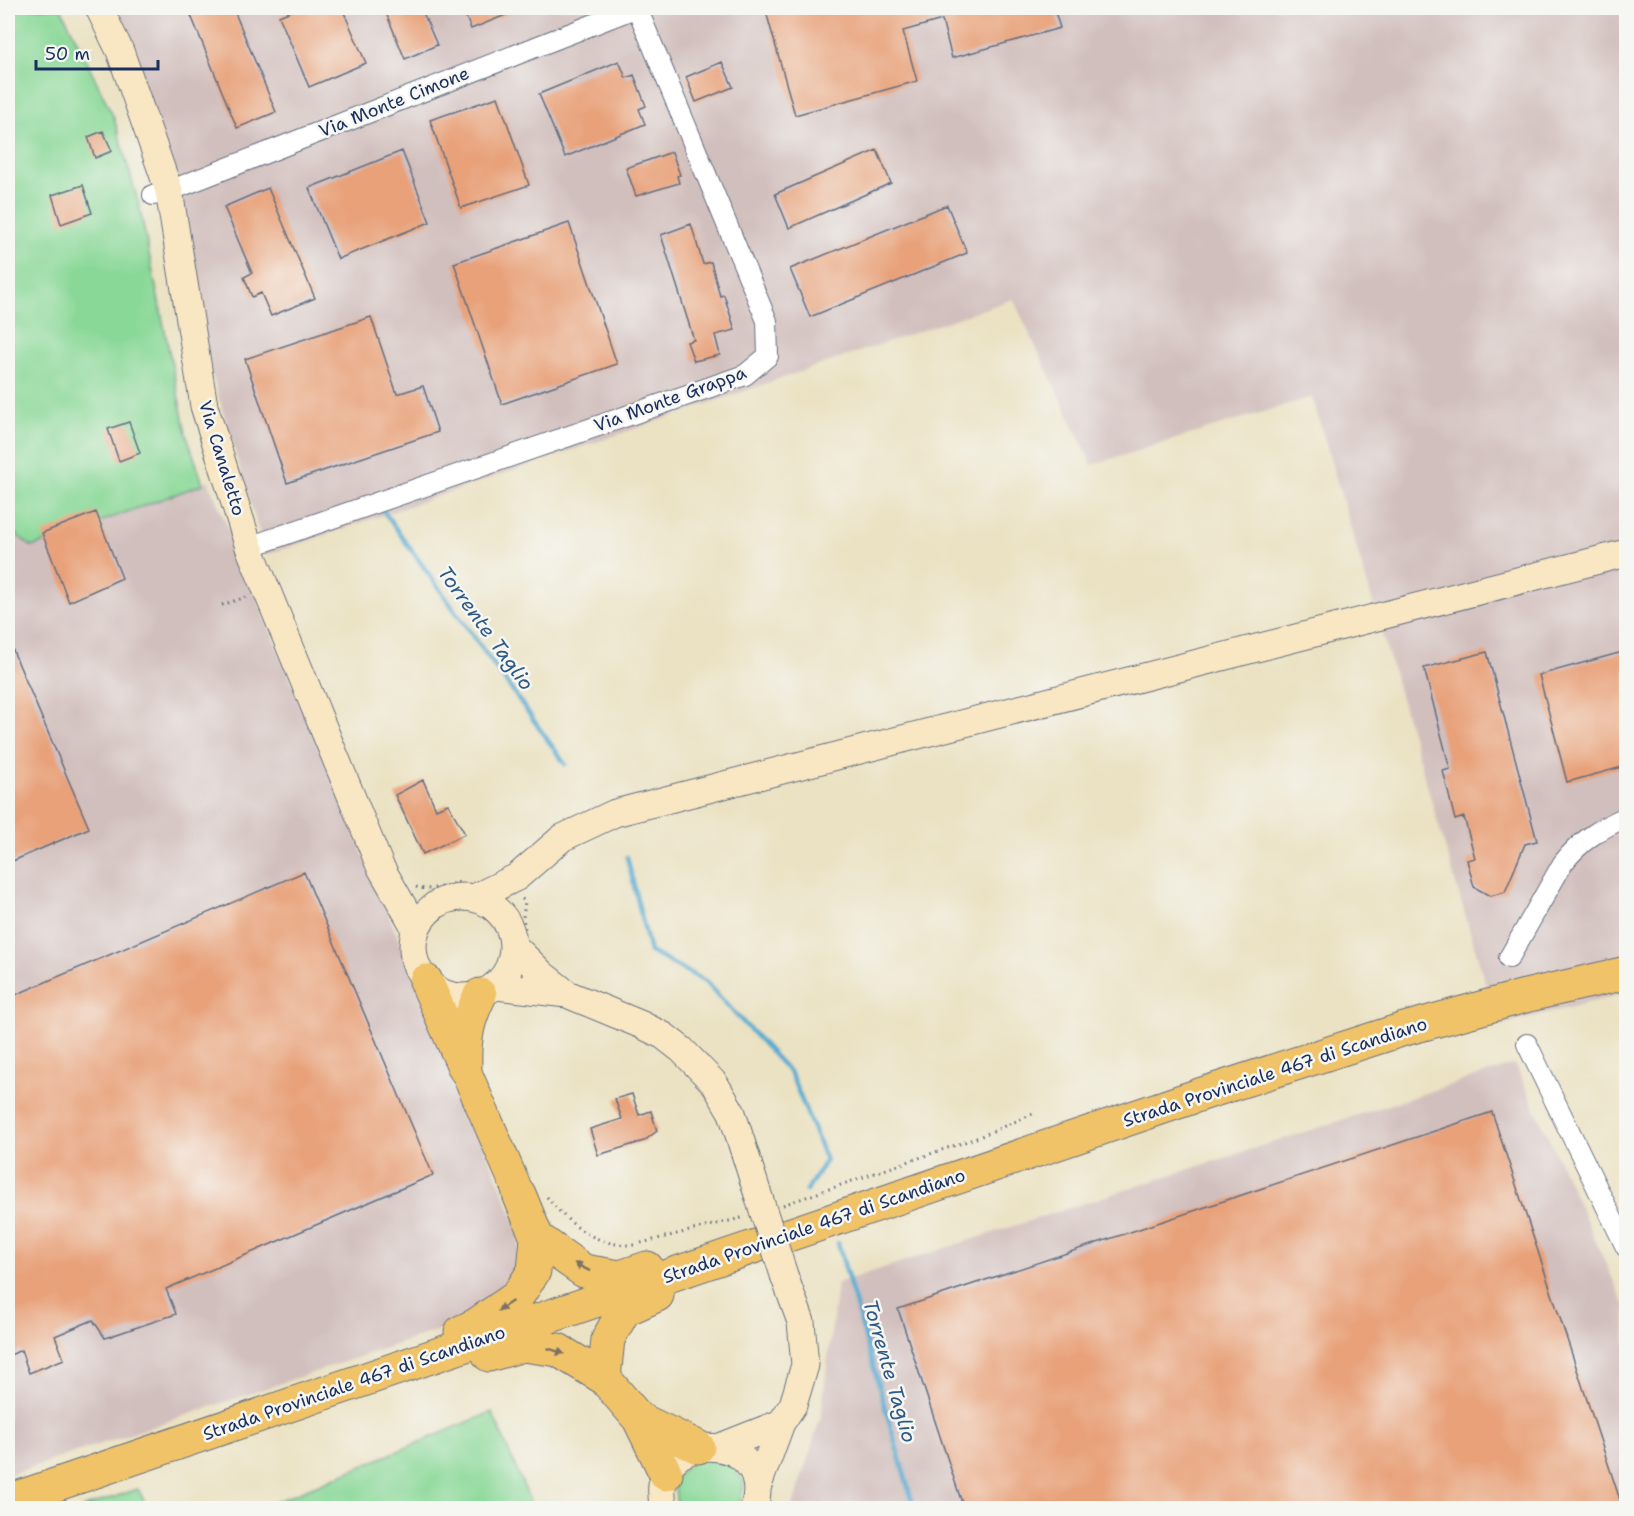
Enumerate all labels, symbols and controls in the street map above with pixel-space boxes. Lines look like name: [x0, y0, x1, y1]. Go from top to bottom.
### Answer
scale bar: [36, 33, 158, 71]
text: 50 m: [45, 42, 90, 66]
street label: Via Monte Cimone: [315, 61, 473, 143]
street label: Via Monte Grappa: [591, 360, 749, 438]
street label: Via Canaletto: [193, 397, 251, 519]
water label: Torrente Taglio: [432, 561, 540, 695]
street label: Strada Provinciale 467 di Scandiano: [1120, 1011, 1430, 1133]
street label: Strada Provinciale 467 di Scandiano: [660, 1163, 968, 1289]
one-way arrow: [573, 1262, 590, 1272]
water label: Torrente Taglio: [857, 1296, 923, 1446]
one-way arrow: [497, 1300, 513, 1312]
street label: Strada Provinciale 467 di Scandiano: [200, 1320, 508, 1446]
one-way arrow: [547, 1347, 565, 1356]

